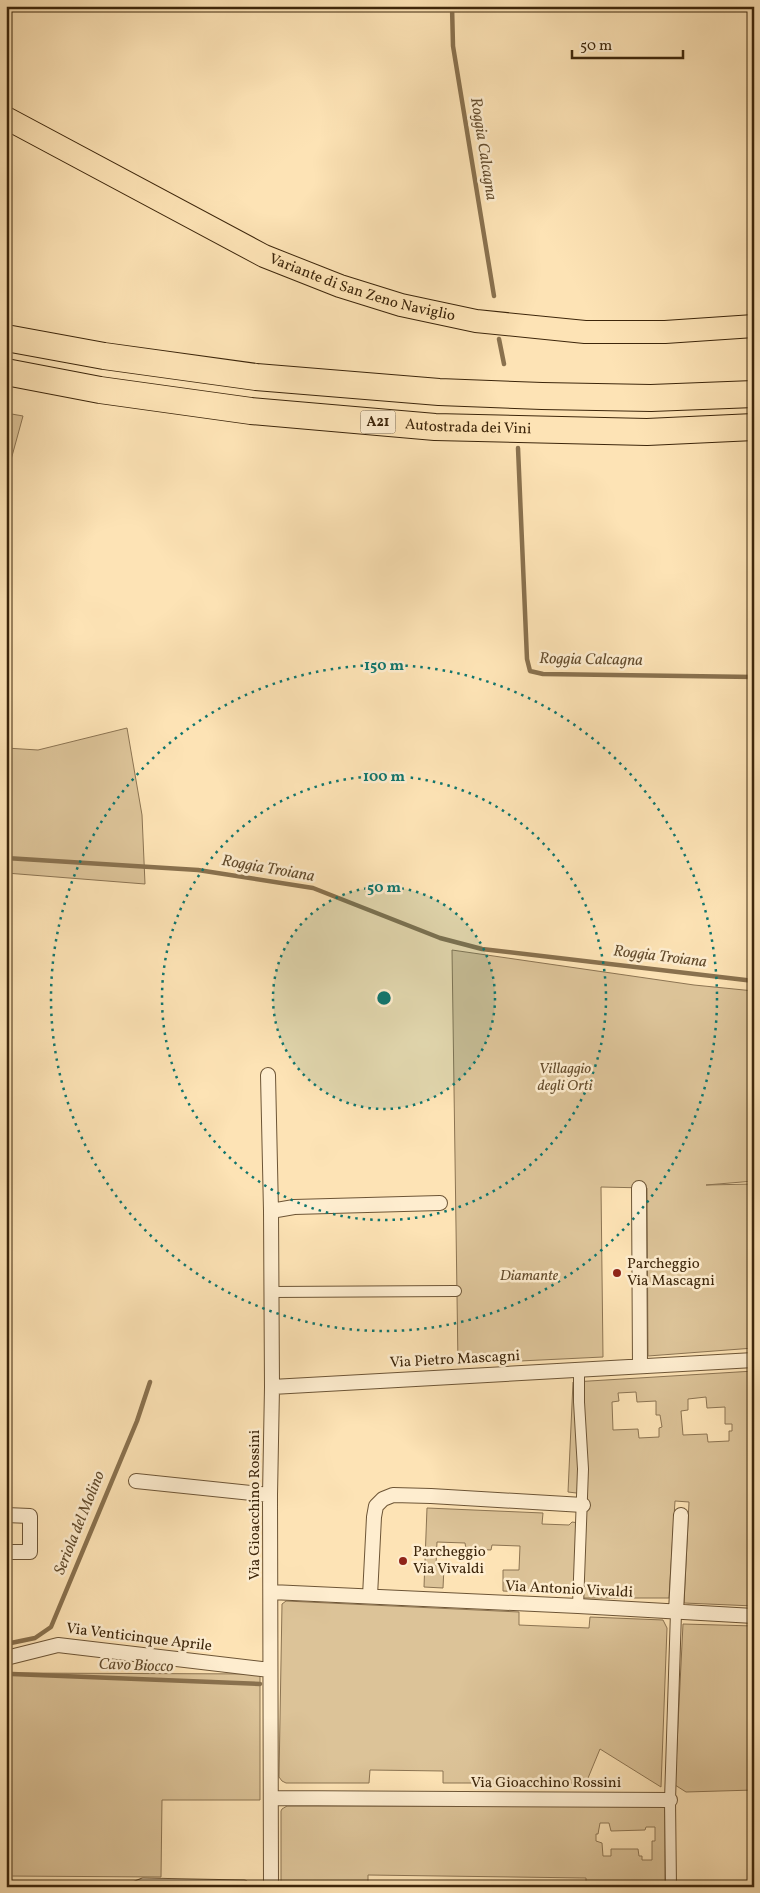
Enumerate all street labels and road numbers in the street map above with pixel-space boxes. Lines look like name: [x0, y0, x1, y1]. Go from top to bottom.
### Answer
street label: Variante di San Zeno Naviglio: [266, 248, 457, 327]
road number: A21: [360, 411, 396, 434]
street label: Autostrada dei Vini: [404, 414, 532, 440]
street label: Via Pietro Mascagni: [389, 1346, 521, 1374]
street label: Via Gioacchino Rossini: [245, 1430, 266, 1580]
street label: Via Antonio Vivaldi: [505, 1576, 633, 1604]
street label: Via Venticinque Aprile: [65, 1619, 213, 1657]
street label: Via Gioacchino Rossini: [471, 1773, 621, 1794]

